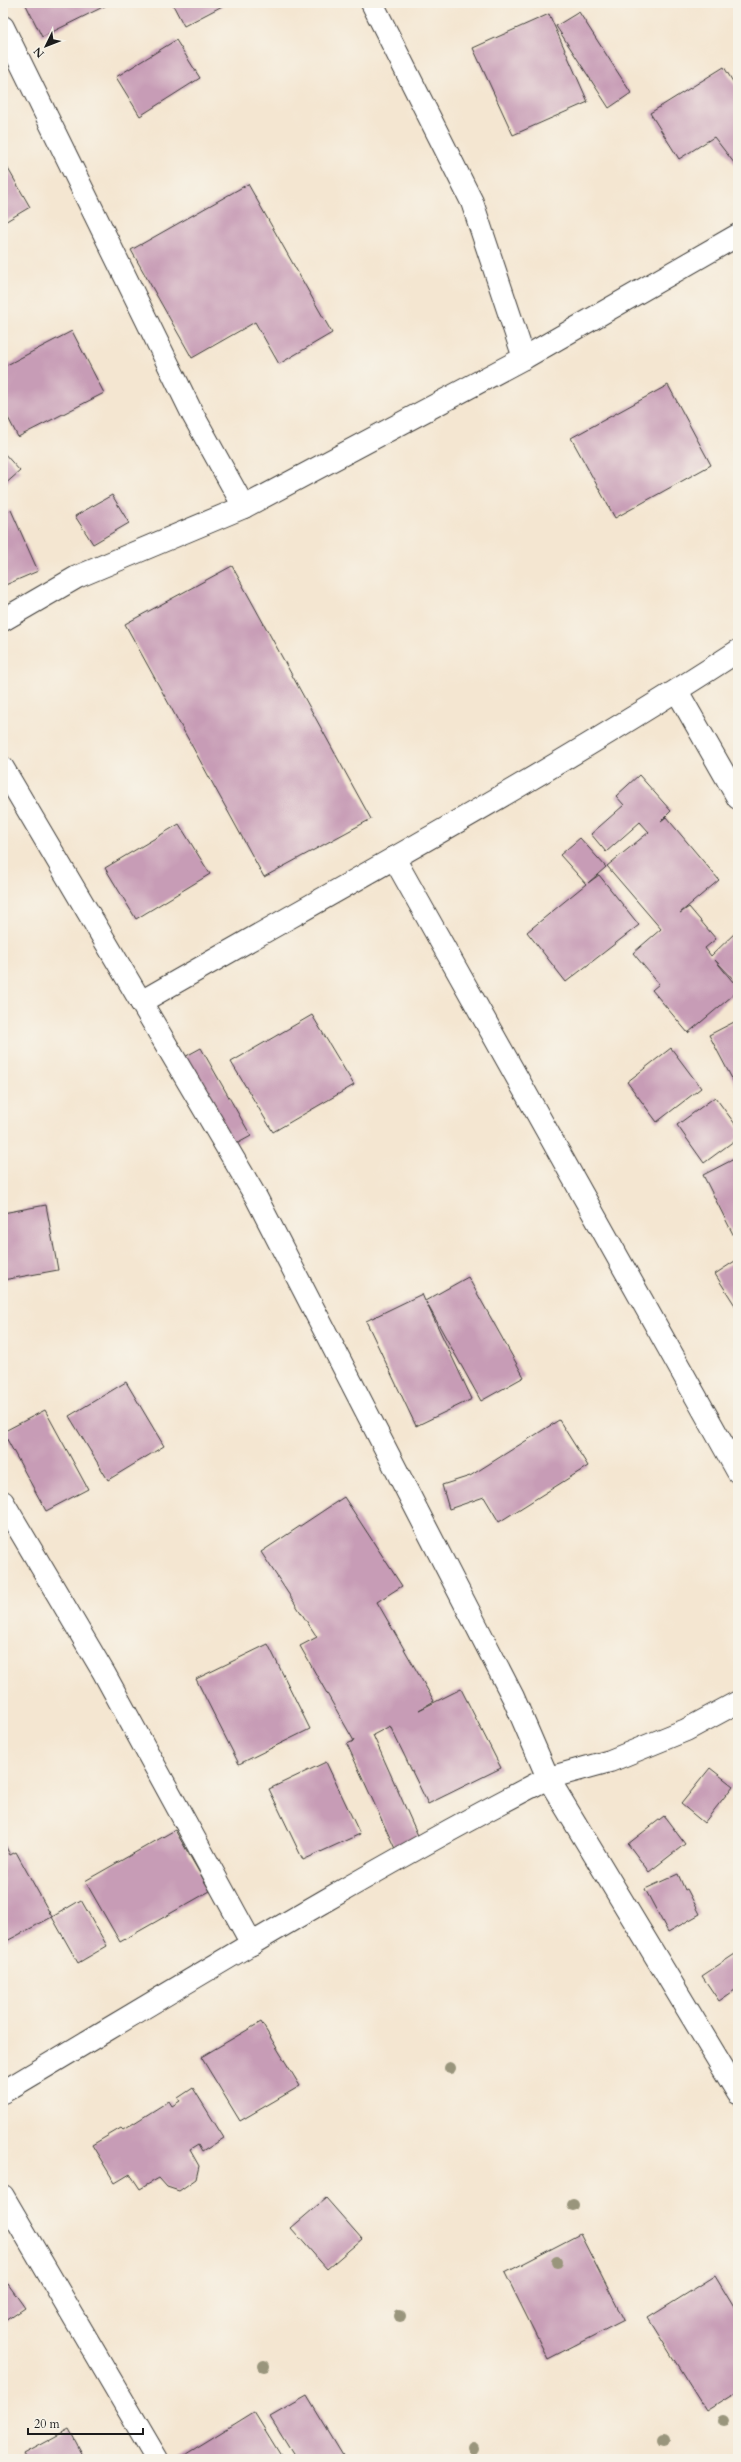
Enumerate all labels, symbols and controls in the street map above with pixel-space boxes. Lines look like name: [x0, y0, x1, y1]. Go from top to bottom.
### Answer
north arrow: [26, 26, 66, 66]
text: N: [30, 44, 48, 61]
scale bar: [28, 2410, 143, 2436]
text: 20 m: [34, 2416, 61, 2432]

